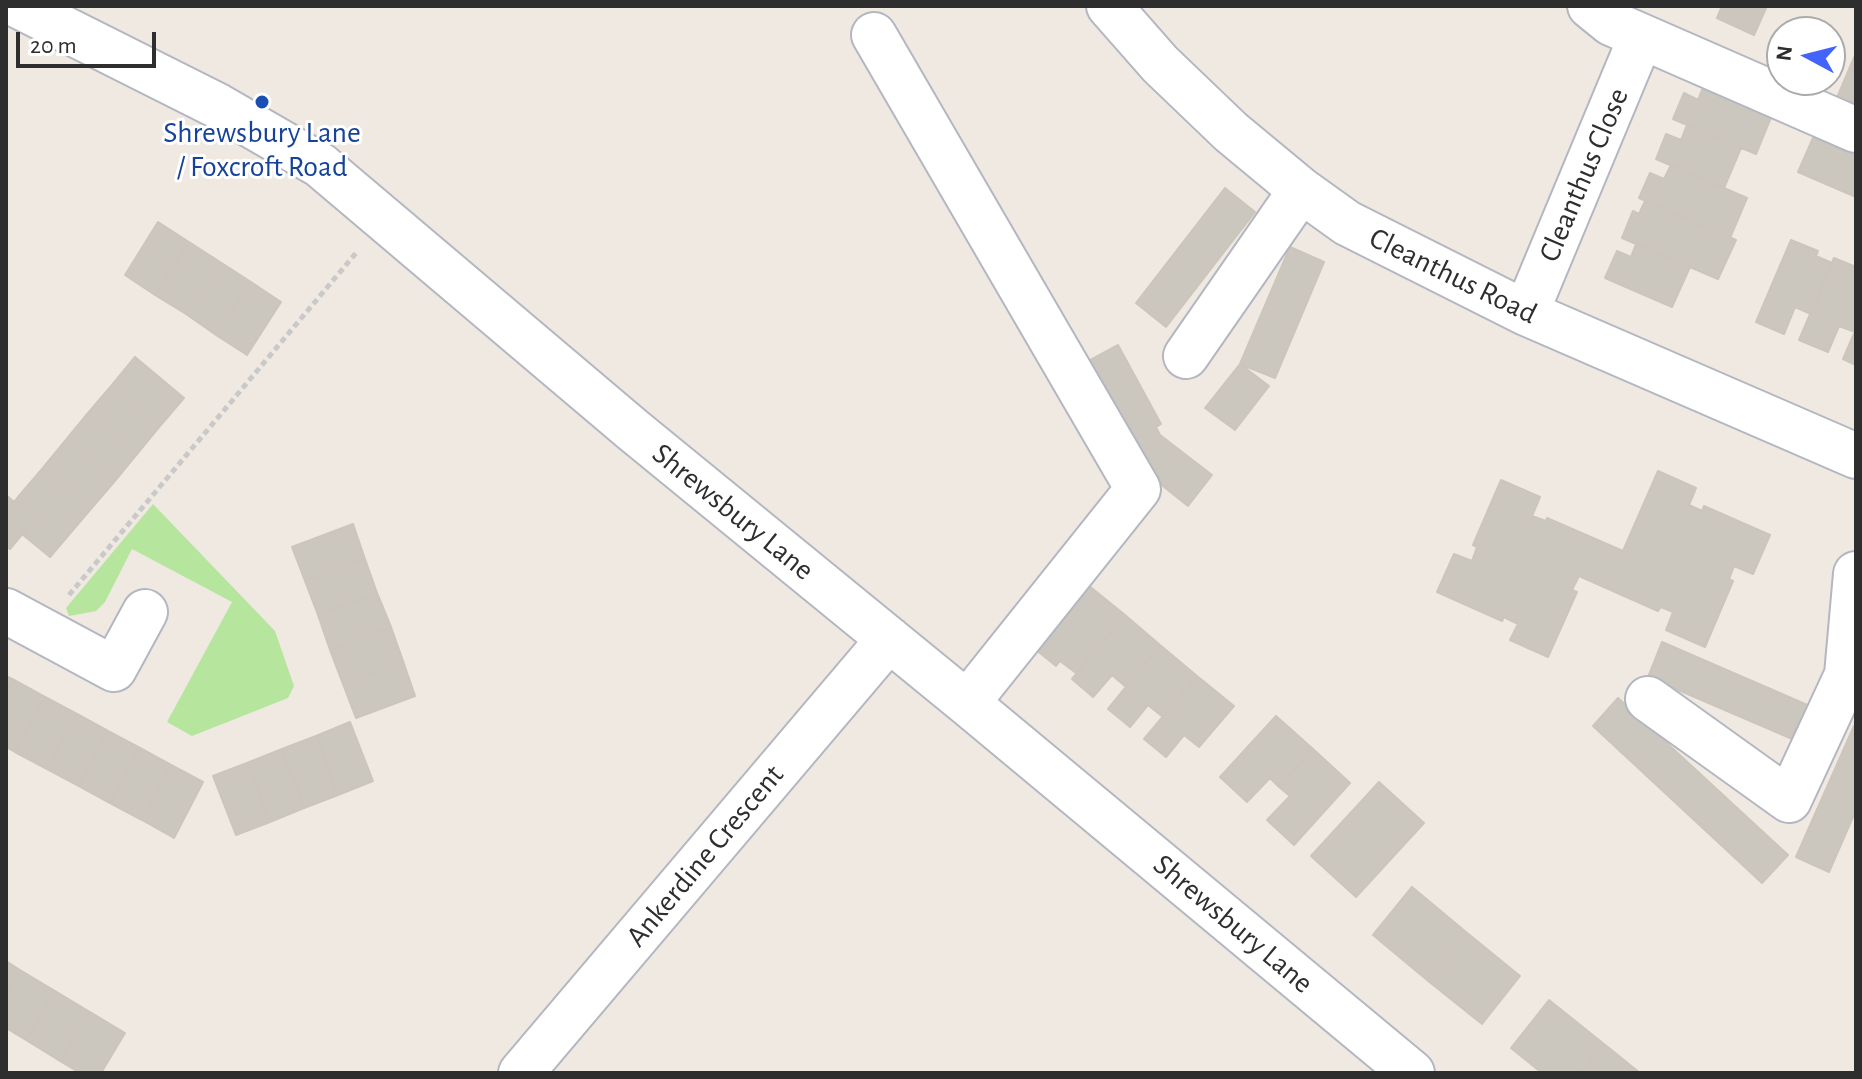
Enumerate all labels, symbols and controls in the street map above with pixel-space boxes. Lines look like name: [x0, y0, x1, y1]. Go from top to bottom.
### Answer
scale bar: [20, 16, 160, 66]
north arrow: [1766, 16, 1846, 96]
text: 20 m: [30, 34, 77, 58]
text: N: [1772, 44, 1796, 62]
street label: Cleanthus Close: [1531, 83, 1637, 267]
marker: Shrewsbury Lane / Foxcroft Road: [253, 93, 271, 111]
place label: Shrewsbury Lane / Foxcroft Road: [163, 115, 361, 186]
street label: Cleanthus Road: [1363, 220, 1543, 332]
street label: Shrewsbury Lane: [645, 436, 821, 588]
street label: Ankerdine Crescent: [618, 758, 792, 954]
street label: Shrewsbury Lane: [1146, 847, 1320, 1001]

